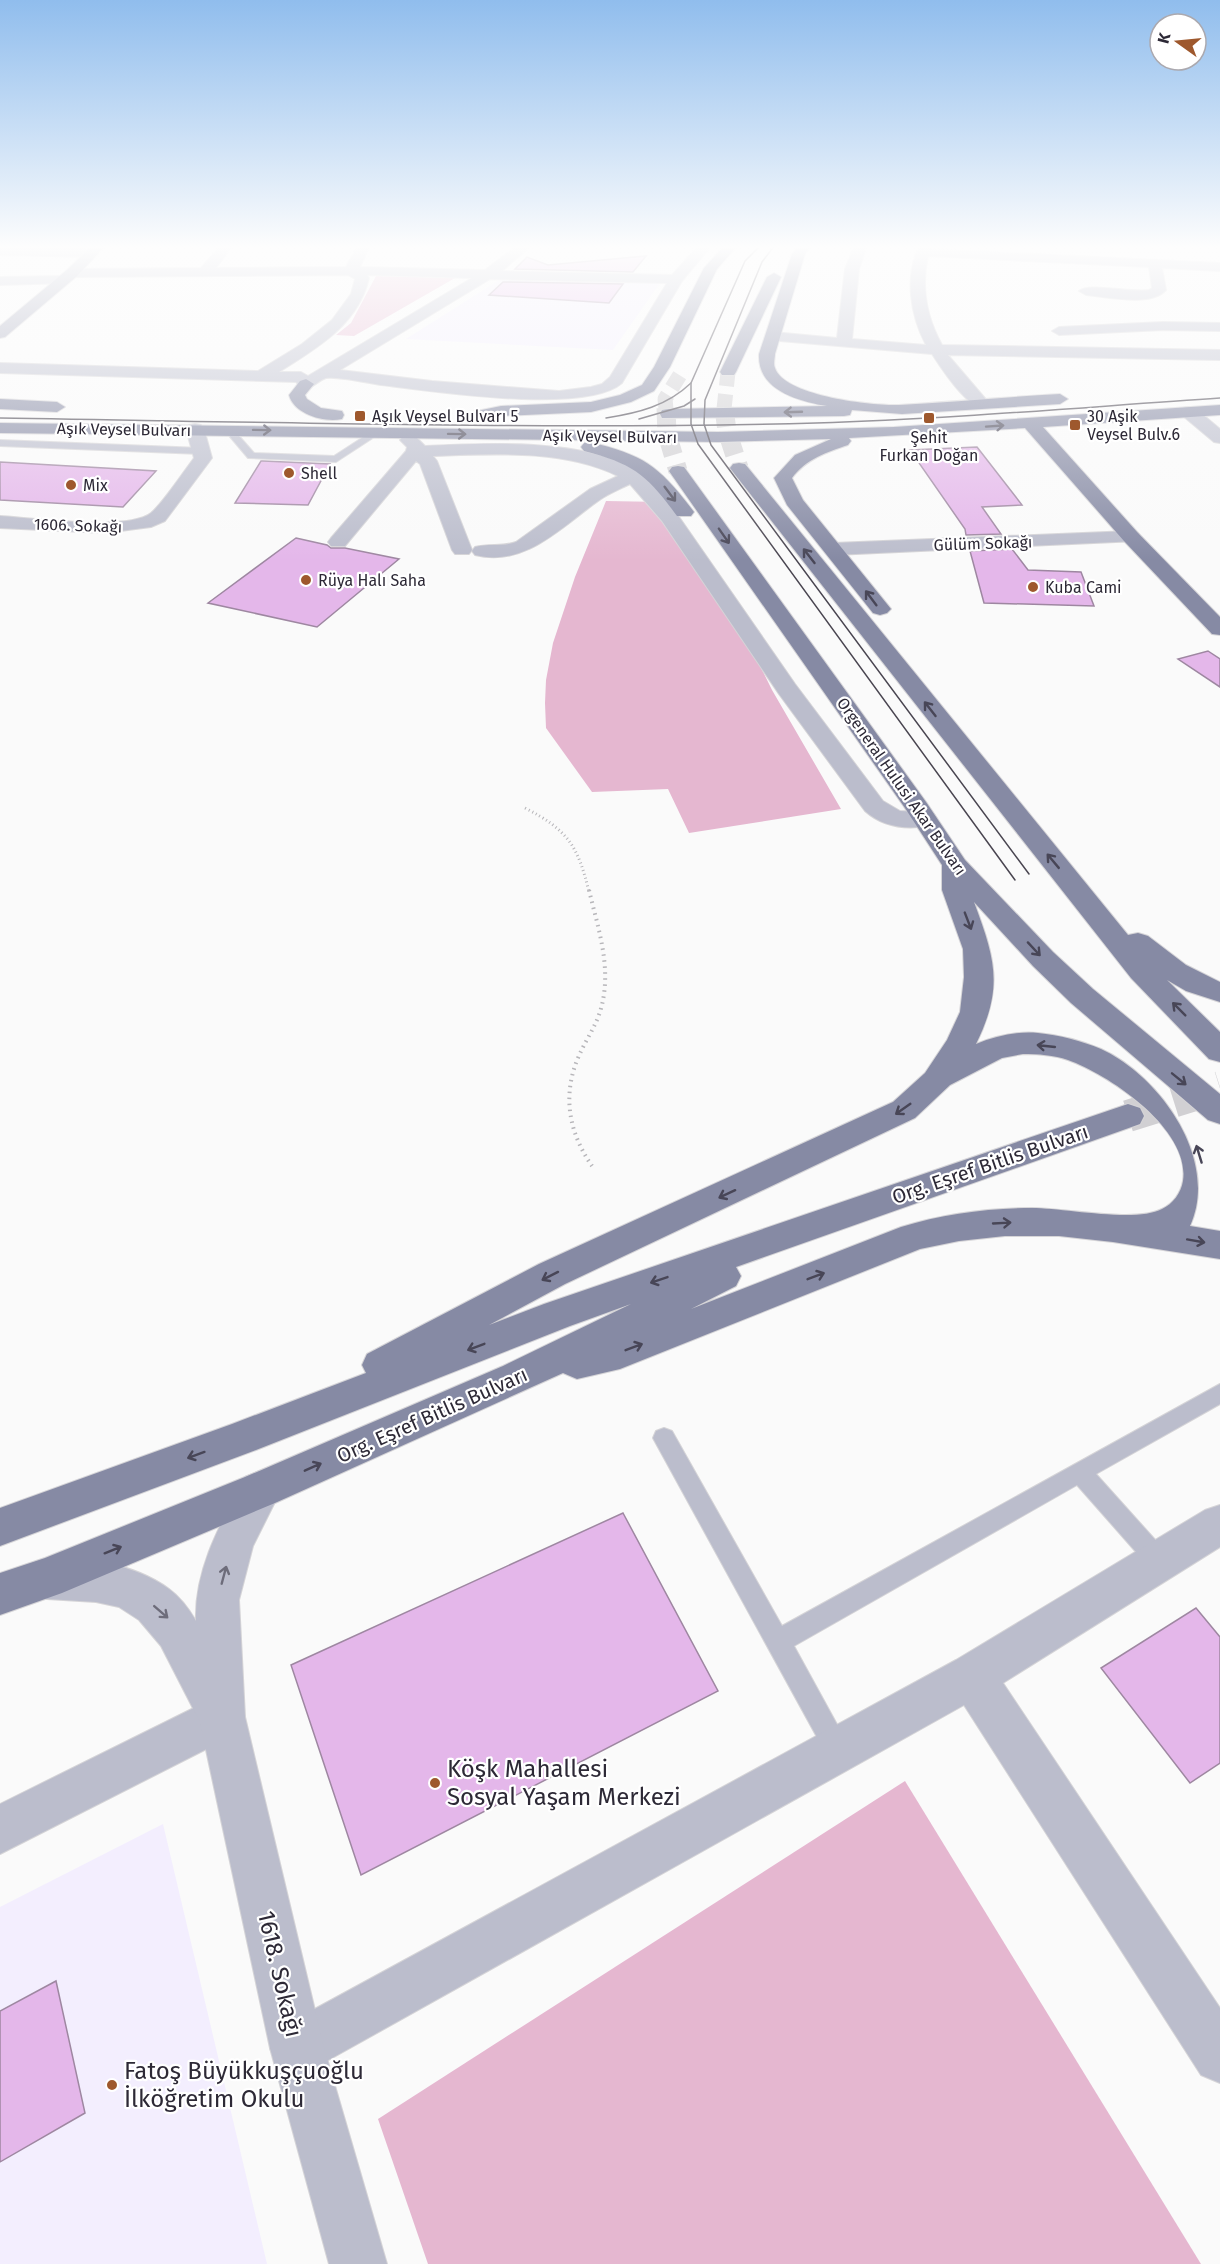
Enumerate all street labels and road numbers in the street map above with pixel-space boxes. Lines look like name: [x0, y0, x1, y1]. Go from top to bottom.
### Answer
street label: Aşık Veysel Bulvarı: [57, 419, 191, 441]
street label: Aşık Veysel Bulvarı: [543, 426, 677, 448]
street label: 1606. Sokağı: [33, 514, 122, 537]
street label: Gülüm Sokağı: [933, 532, 1033, 555]
street label: Orgeneral Hulusi Akar Bulvarı: [833, 694, 970, 879]
street label: Org. Eşref Bitlis Bulvarı: [889, 1119, 1092, 1210]
street label: Org. Eşref Bitlis Bulvarı: [333, 1362, 531, 1469]
street label: 1618. Sokağı: [252, 1908, 308, 2040]

